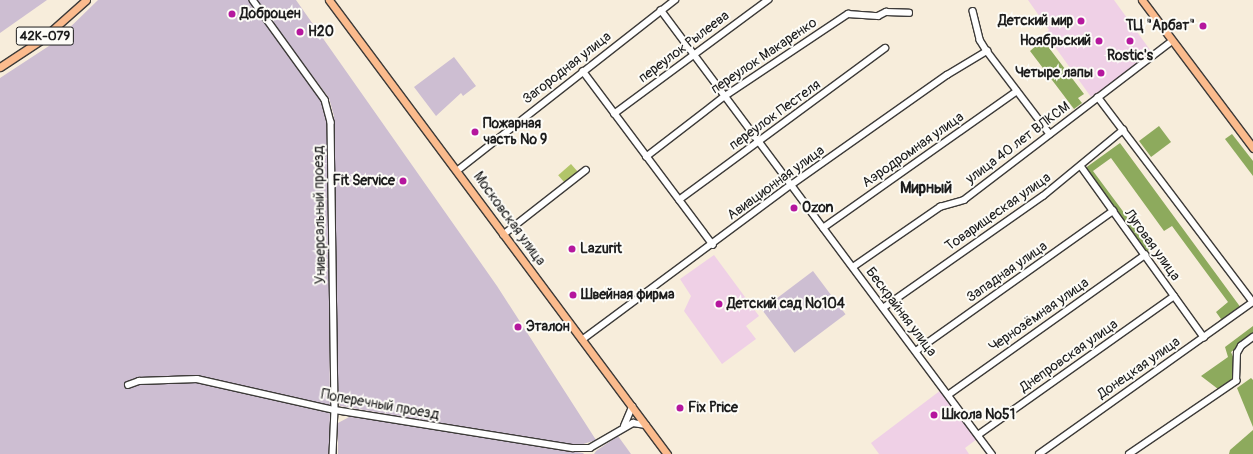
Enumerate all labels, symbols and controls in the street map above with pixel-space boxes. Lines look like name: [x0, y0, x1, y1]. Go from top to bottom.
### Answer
place label: Доброцен: [240, 6, 301, 22]
street label: переулок Рылеева: [635, 7, 733, 87]
marker: Доброцен: [227, 9, 237, 19]
place label: Детский мир: [998, 13, 1073, 29]
street label: переулок Макаренко: [708, 14, 820, 98]
marker: Детский мир: [1076, 16, 1086, 26]
place label: ТЦ "Арбат": [1126, 18, 1195, 34]
marker: ТЦ "Арбат": [1198, 21, 1208, 31]
place label: Н2О: [308, 24, 334, 40]
road number: 42К-079: [15, 25, 75, 47]
marker: Н2О: [295, 27, 305, 37]
street label: Загородная улица: [519, 28, 615, 108]
place label: Ноябрьский: [1020, 33, 1091, 49]
marker: Ноябрьский: [1094, 36, 1104, 46]
marker: Rostic's: [1125, 36, 1135, 46]
place label: Rostic's: [1107, 48, 1153, 64]
place label: Четыре лапы: [1015, 65, 1093, 81]
marker: Четыре лапы: [1096, 68, 1106, 78]
street label: переулок Пестеля: [726, 76, 824, 154]
street label: улица 40 лет ВЛКСМ: [963, 98, 1073, 188]
street label: Аэродромная улица: [859, 109, 967, 191]
place label: Пожарная часть № 9: [483, 116, 547, 148]
marker: Пожарная часть № 9: [470, 127, 480, 137]
street label: Авиационная улица: [724, 142, 828, 224]
street label: Универсальный проезд: [310, 146, 330, 284]
street label: Московская улица: [469, 169, 549, 269]
street label: Товарищеская улица: [942, 169, 1054, 255]
place label: Fit Service: [333, 173, 395, 189]
marker: Fit Service: [398, 176, 408, 186]
district label: Мирный: [900, 178, 952, 198]
place label: Ozon: [802, 200, 833, 216]
marker: Ozon: [789, 203, 799, 213]
street label: Луговая улица: [1120, 206, 1184, 284]
street label: Западная улица: [963, 238, 1051, 306]
place label: Lazurit: [580, 241, 622, 257]
marker: Lazurit: [567, 244, 577, 254]
street label: Бескрайняя улица: [862, 264, 940, 360]
street label: Чернозёмная улица: [986, 274, 1092, 356]
place label: Швейная фирма: [581, 287, 675, 303]
marker: Швейная фирма: [568, 290, 578, 300]
place label: Детский сад №104: [727, 296, 845, 312]
marker: Детский сад №104: [714, 299, 724, 309]
street label: Днепровская улица: [1017, 316, 1121, 396]
place label: Эталон: [526, 319, 570, 335]
marker: Эталон: [513, 322, 523, 332]
street label: Донецкая улица: [1095, 333, 1183, 403]
street label: Поперечный проезд: [320, 386, 440, 424]
place label: Fix Price: [688, 400, 738, 416]
marker: Fix Price: [675, 403, 685, 413]
place label: Школа №51: [942, 407, 1015, 423]
marker: Школа №51: [929, 410, 939, 420]

